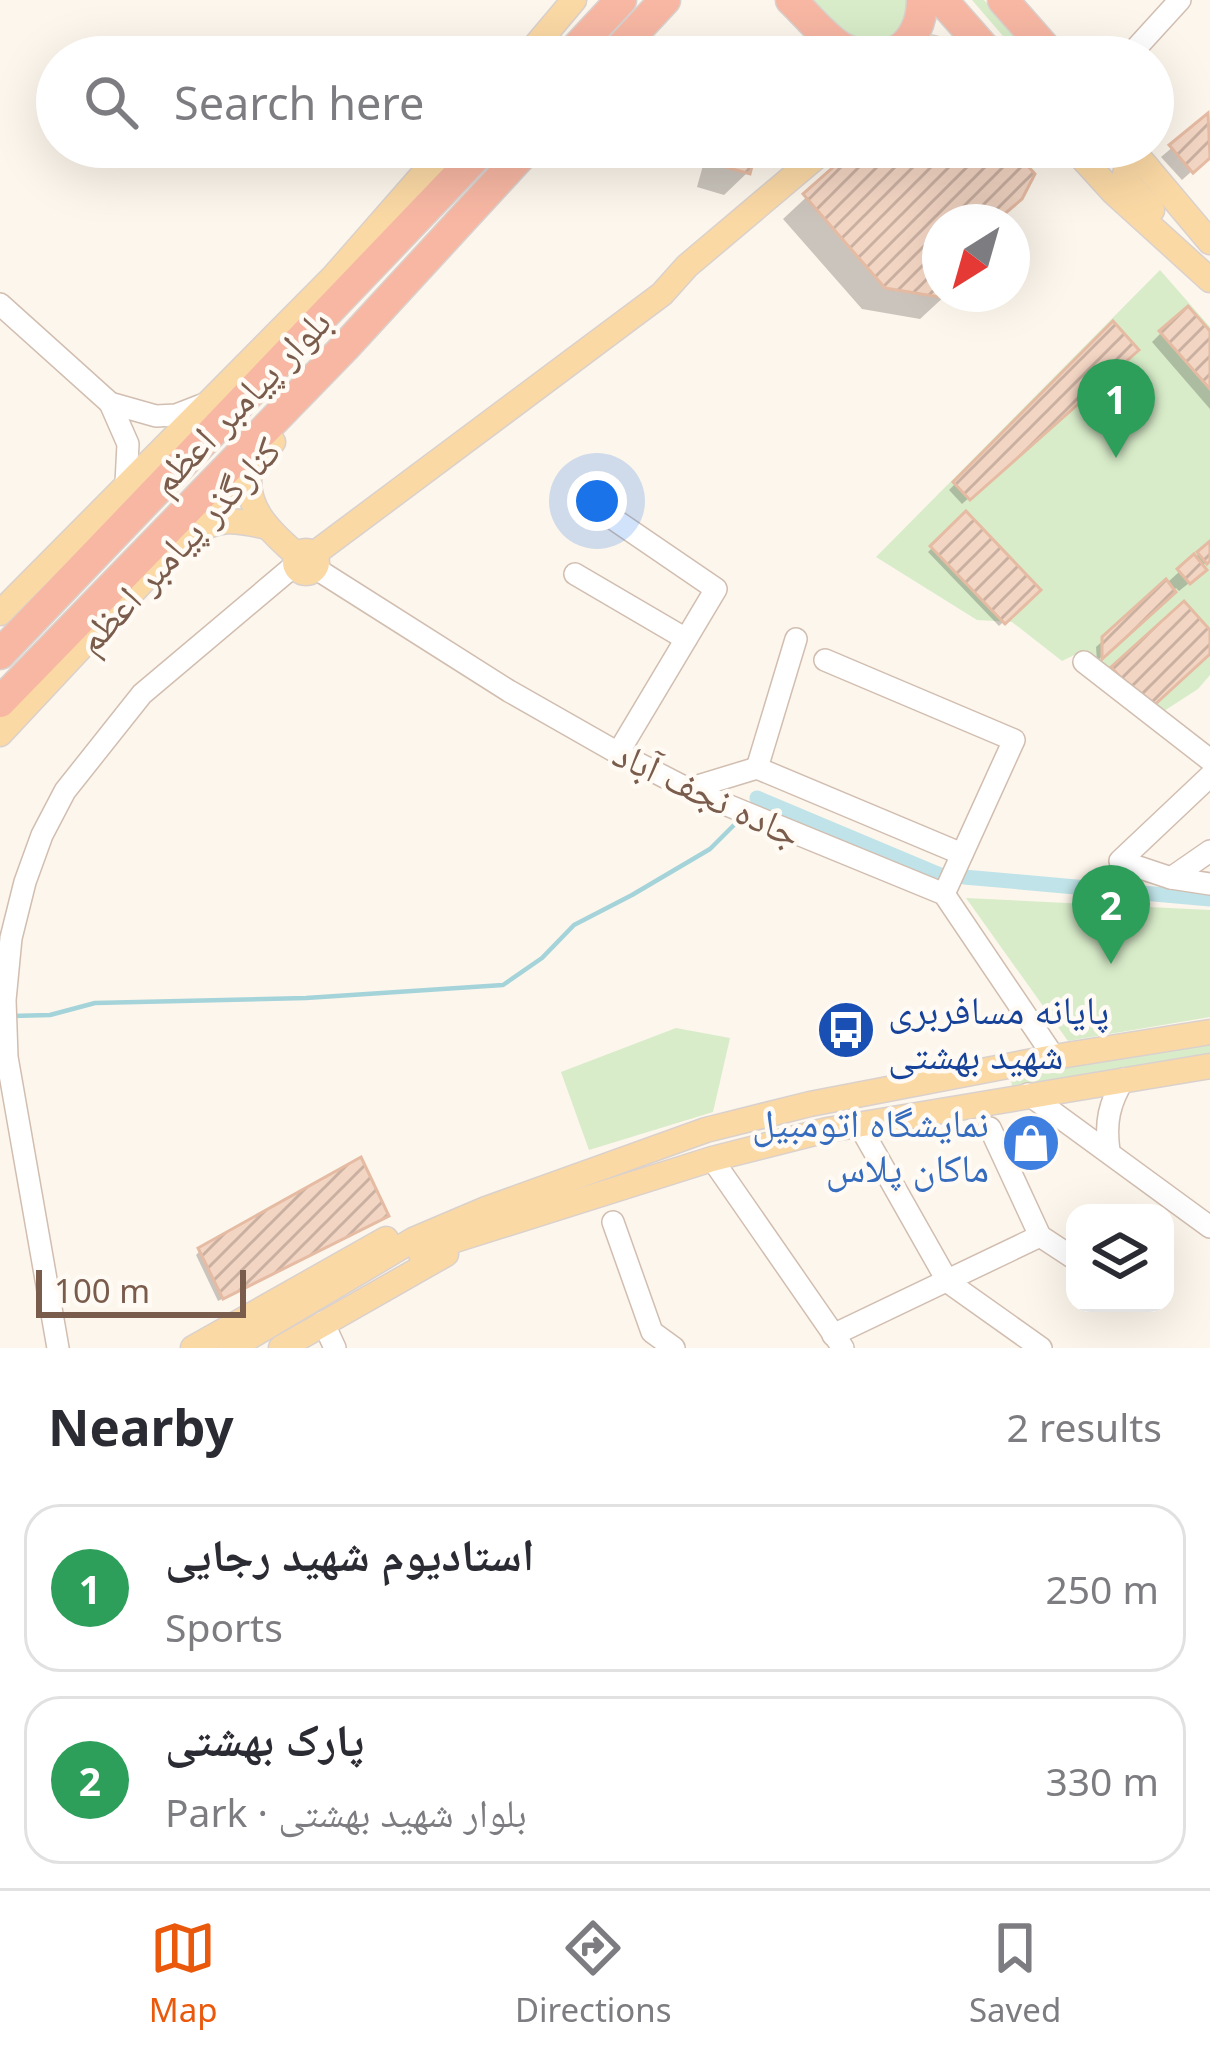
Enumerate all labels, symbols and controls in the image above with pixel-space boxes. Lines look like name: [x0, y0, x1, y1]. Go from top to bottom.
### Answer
search box: [36, 36, 1174, 168]
icon: search: [78, 69, 144, 135]
text: Search here: [174, 72, 424, 133]
north arrow: [922, 204, 1030, 312]
street label: بلوار پیامبر اعظم: [137, 295, 342, 505]
pin: 1: [1077, 359, 1155, 458]
street label: کنارگذر پیامبر اعظم: [63, 424, 292, 665]
your location: [567, 471, 627, 531]
street label: جاده نجف آباد: [605, 725, 811, 859]
pin: 2: [1072, 865, 1150, 964]
place label: پایانه مسافربری شهید بهشتی: [888, 982, 1109, 1080]
bus stop icon: پایانه مسافربری شهید بهشتی: [815, 999, 877, 1061]
place label: نمایشگاه اتومبیل ماکان پلاس: [752, 1095, 989, 1193]
shop icon: نمایشگاه اتومبیل ماکان پلاس: [1000, 1112, 1062, 1174]
map controls: [1066, 1204, 1174, 1312]
button: layers: [1066, 1204, 1174, 1312]
scale bar: [36, 1264, 246, 1317]
text: 100 m: [54, 1268, 150, 1313]
text: Nearby: [48, 1391, 234, 1461]
text: 2 results: [1007, 1400, 1162, 1453]
text: استادیوم شهید رجایی: [165, 1523, 534, 1584]
text: 1: [79, 1562, 101, 1615]
text: 250 m: [1045, 1562, 1159, 1615]
text: Sports: [165, 1600, 283, 1653]
text: پارک بهشتی: [165, 1708, 364, 1769]
text: 2: [79, 1754, 101, 1807]
text: 330 m: [1045, 1754, 1159, 1807]
text: Park · بلوار شهید بهشتی: [165, 1785, 527, 1838]
tab: Map: [149, 1915, 217, 2032]
tab: Directions: [515, 1915, 672, 2032]
tab: Saved: [969, 1915, 1061, 2032]

